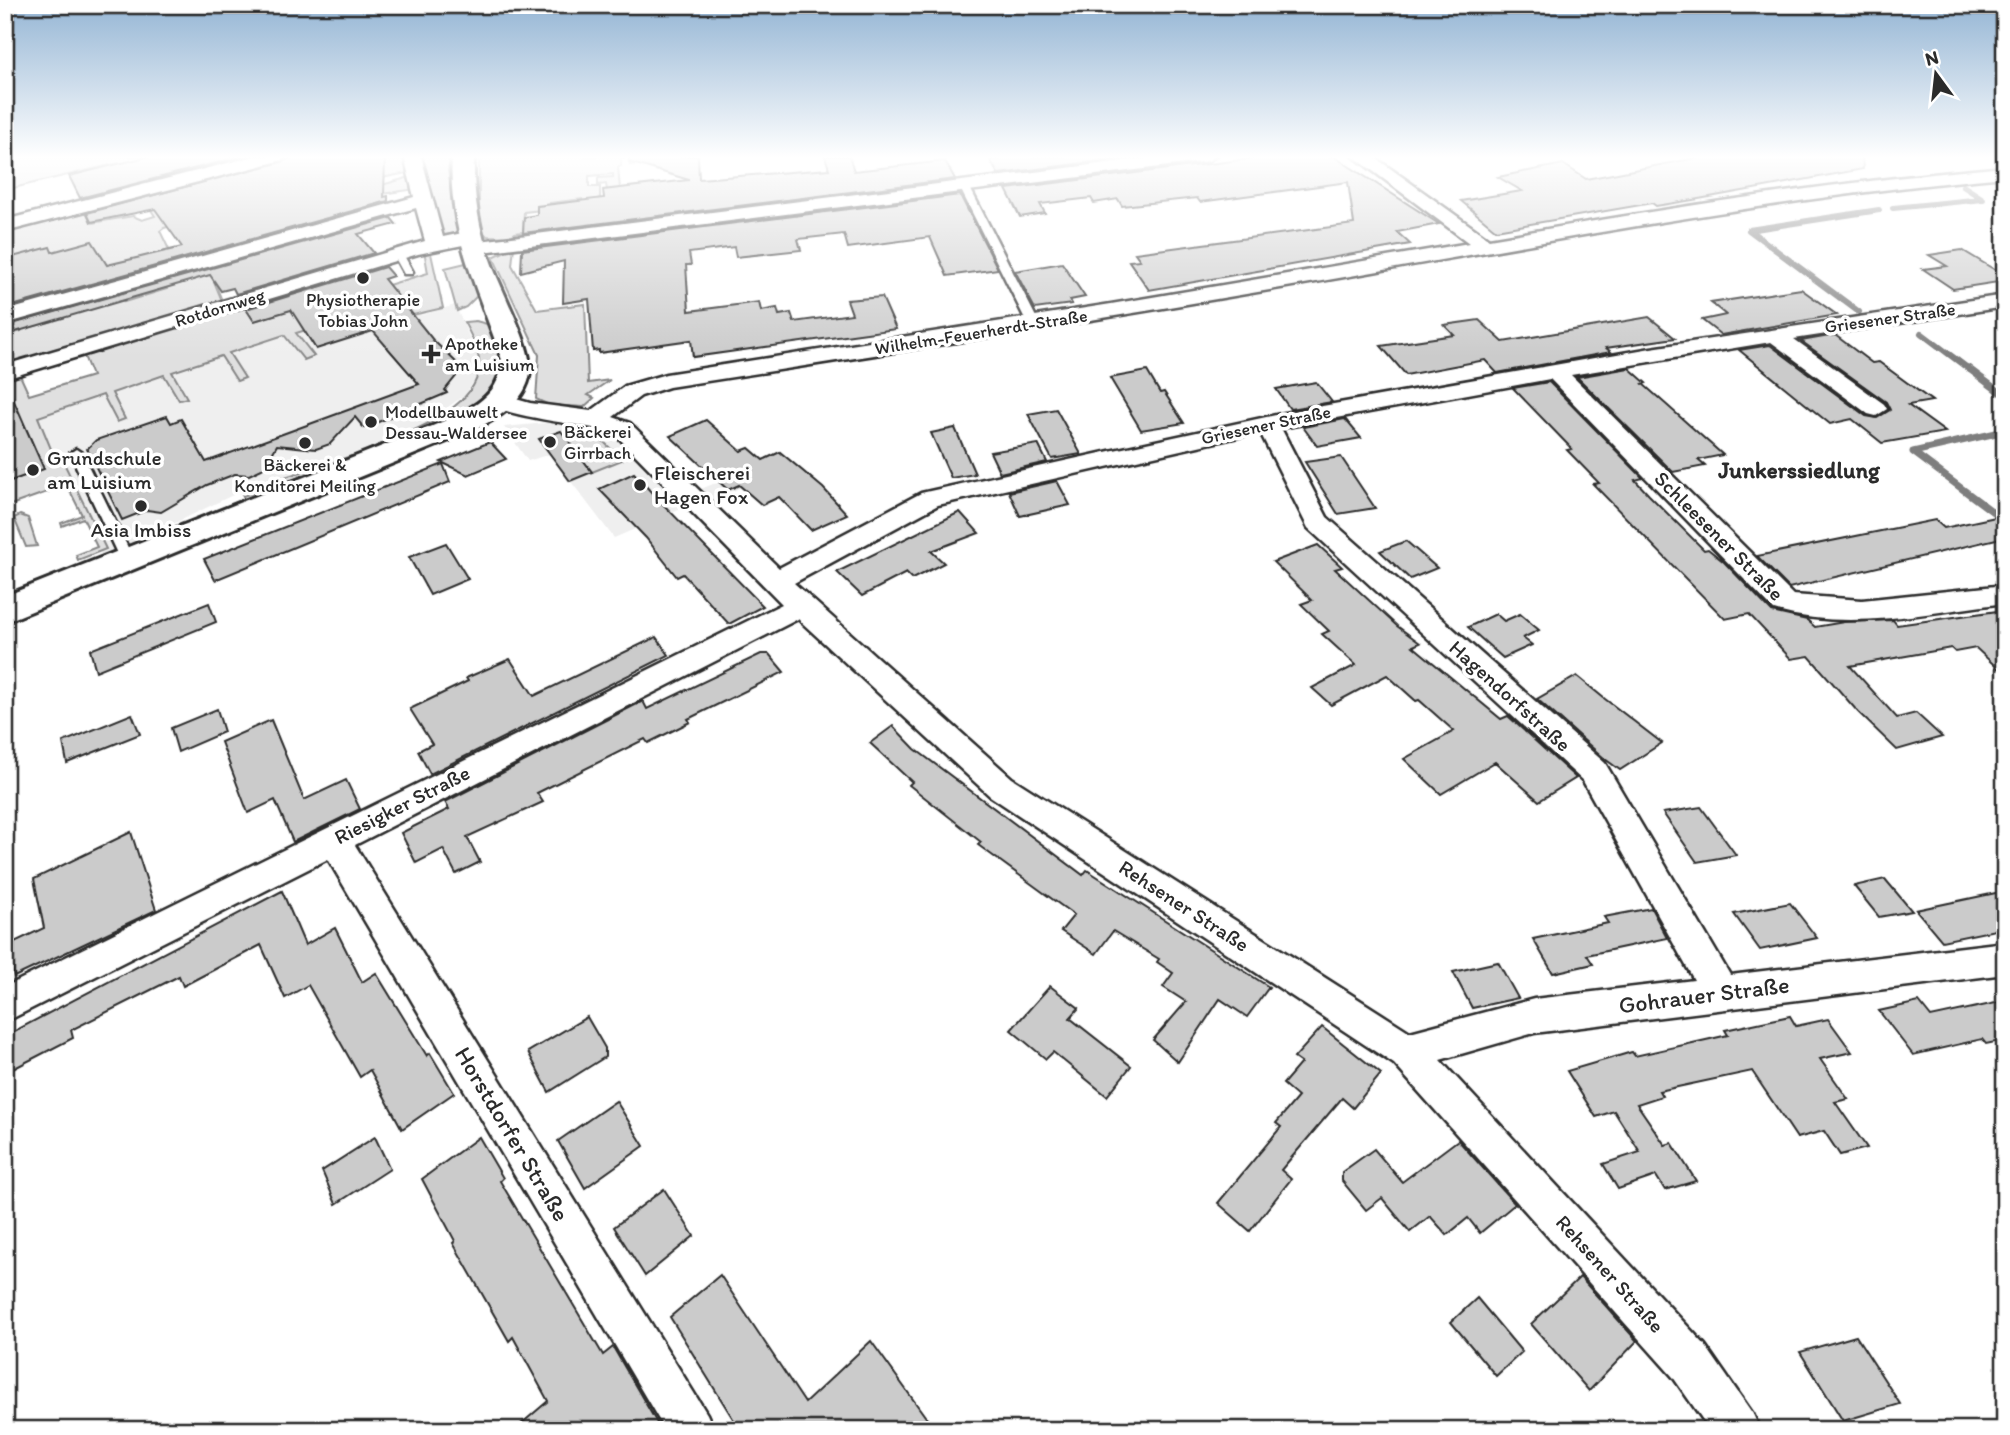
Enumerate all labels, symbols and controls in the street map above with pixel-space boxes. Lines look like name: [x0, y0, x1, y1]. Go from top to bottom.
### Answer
north arrow: [1902, 38, 1972, 108]
text: N: [1923, 45, 1941, 71]
marker: Physiotherapie Tobias John: [355, 270, 371, 286]
street label: Rotdornweg: [172, 284, 268, 332]
place label: Physiotherapie Tobias John: [306, 289, 420, 332]
street label: Griesener Straße: [1823, 298, 1957, 338]
street label: Wilhelm-Feuerherdt-Straße: [873, 304, 1089, 360]
place label: Apotheke am Luisium: [445, 333, 535, 376]
marker: Apotheke am Luisium: [423, 346, 439, 362]
place label: Modellbauwelt Dessau-Waldersee: [385, 401, 527, 444]
street label: Griesener Straße: [1199, 401, 1333, 449]
marker: Modellbauwelt Dessau-Waldersee: [363, 414, 379, 430]
place label: Bäckerei Girrbach: [564, 421, 631, 464]
marker: Bäckerei Girrbach: [542, 434, 558, 450]
marker: Bäckerei & Konditorei Meiling: [297, 435, 313, 451]
place label: Grundschule am Luisium: [47, 445, 162, 494]
place label: Bäckerei & Konditorei Meiling: [234, 454, 376, 497]
district label: Junkerssiedlung: [1717, 456, 1881, 484]
place label: Fleischerei Hagen Fox: [654, 460, 750, 509]
marker: Grundschule am Luisium: [25, 462, 41, 478]
street label: Schleesener Straße: [1649, 466, 1789, 606]
marker: Fleischerei Hagen Fox: [632, 477, 648, 493]
marker: Asia Imbiss: [133, 498, 149, 514]
place label: Asia Imbiss: [91, 517, 191, 542]
street label: Hagendorfstraße: [1444, 635, 1576, 757]
street label: Riesigker Straße: [330, 760, 474, 849]
street label: Rehsener Straße: [1115, 854, 1254, 957]
street label: Gohrauer Straße: [1617, 970, 1791, 1019]
street label: Horstdorfer Straße: [449, 1041, 576, 1226]
street label: Rehsener Straße: [1551, 1210, 1670, 1338]

